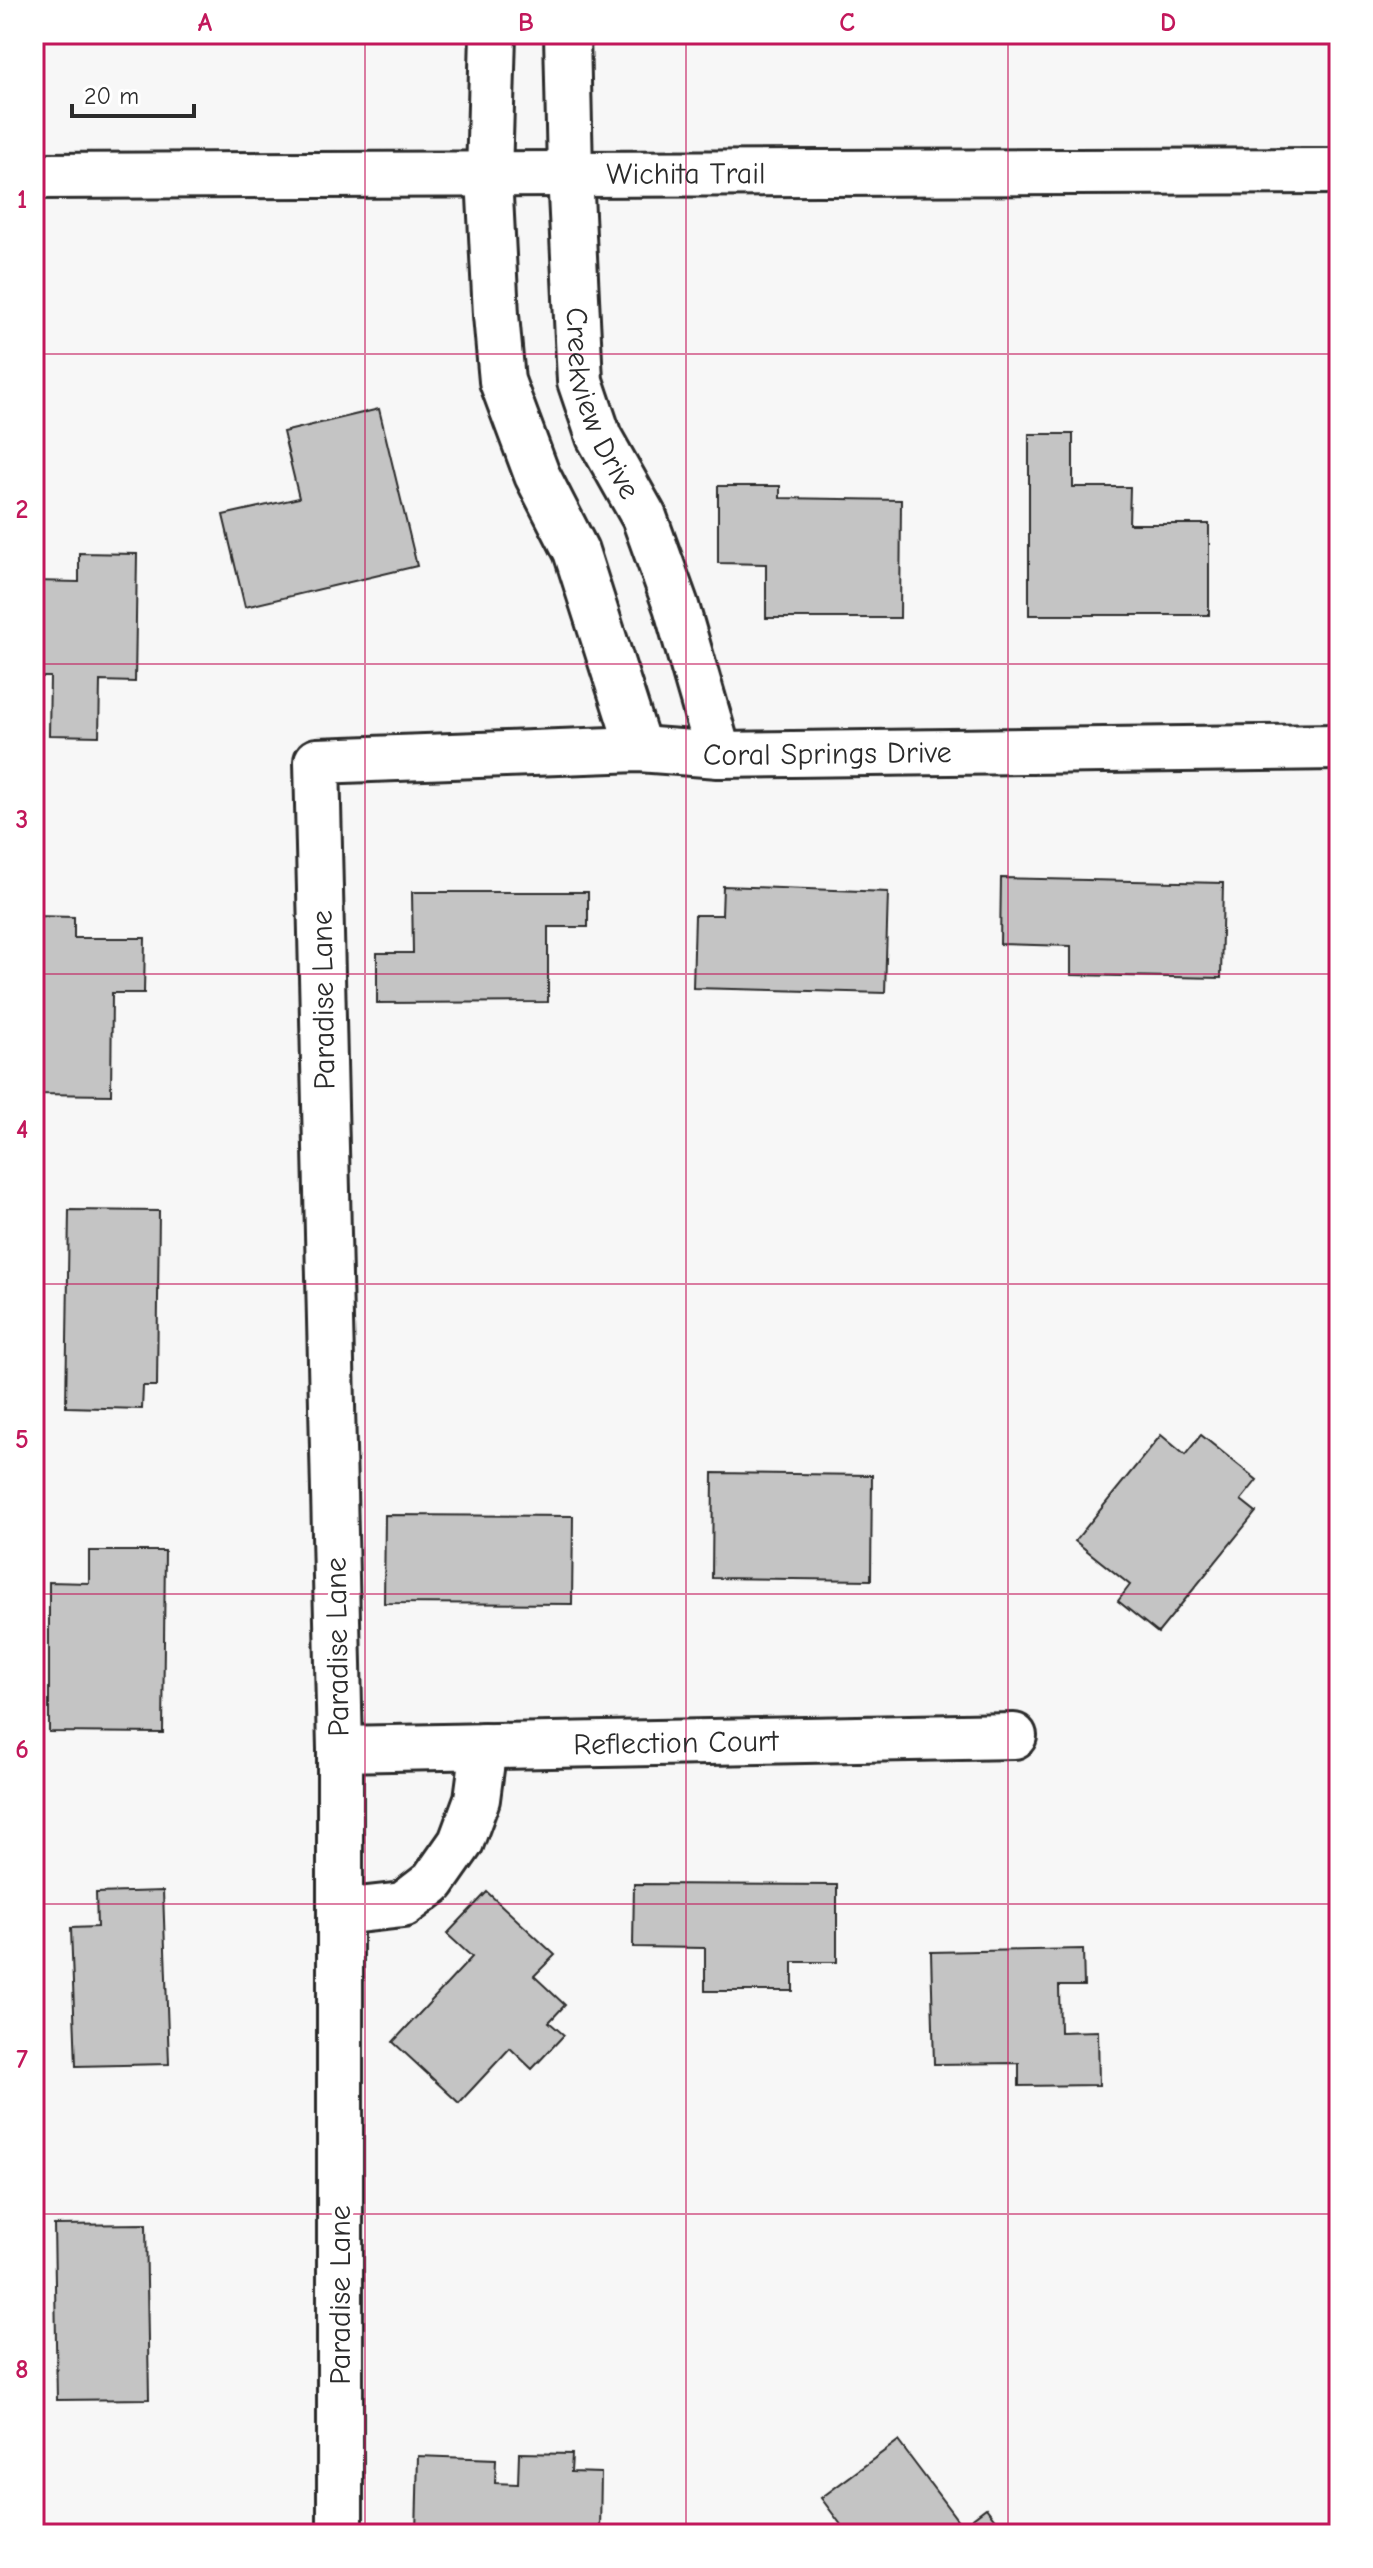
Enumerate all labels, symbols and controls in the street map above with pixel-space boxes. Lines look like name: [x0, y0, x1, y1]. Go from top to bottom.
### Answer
text: A: [198, 8, 213, 38]
text: B: [518, 8, 534, 38]
text: C: [839, 8, 855, 38]
text: D: [1160, 8, 1176, 38]
scale bar: [72, 68, 194, 118]
text: 20 m: [84, 82, 139, 110]
street label: Wichita Trail: [606, 156, 766, 192]
text: 1: [17, 185, 27, 215]
street label: Creekview Drive: [558, 306, 647, 505]
text: 2: [16, 495, 28, 525]
street label: Coral Springs Drive: [702, 735, 952, 773]
text: 3: [16, 805, 28, 835]
street label: Paradise Lane: [304, 910, 343, 1090]
text: 4: [16, 1115, 28, 1145]
text: 5: [15, 1425, 29, 1455]
street label: Paradise Lane: [318, 1557, 357, 1737]
street label: Reflection Court: [573, 1724, 780, 1762]
text: 6: [15, 1735, 29, 1765]
text: 7: [16, 2045, 28, 2075]
street label: Paradise Lane: [323, 2205, 358, 2385]
text: 8: [15, 2355, 29, 2385]

